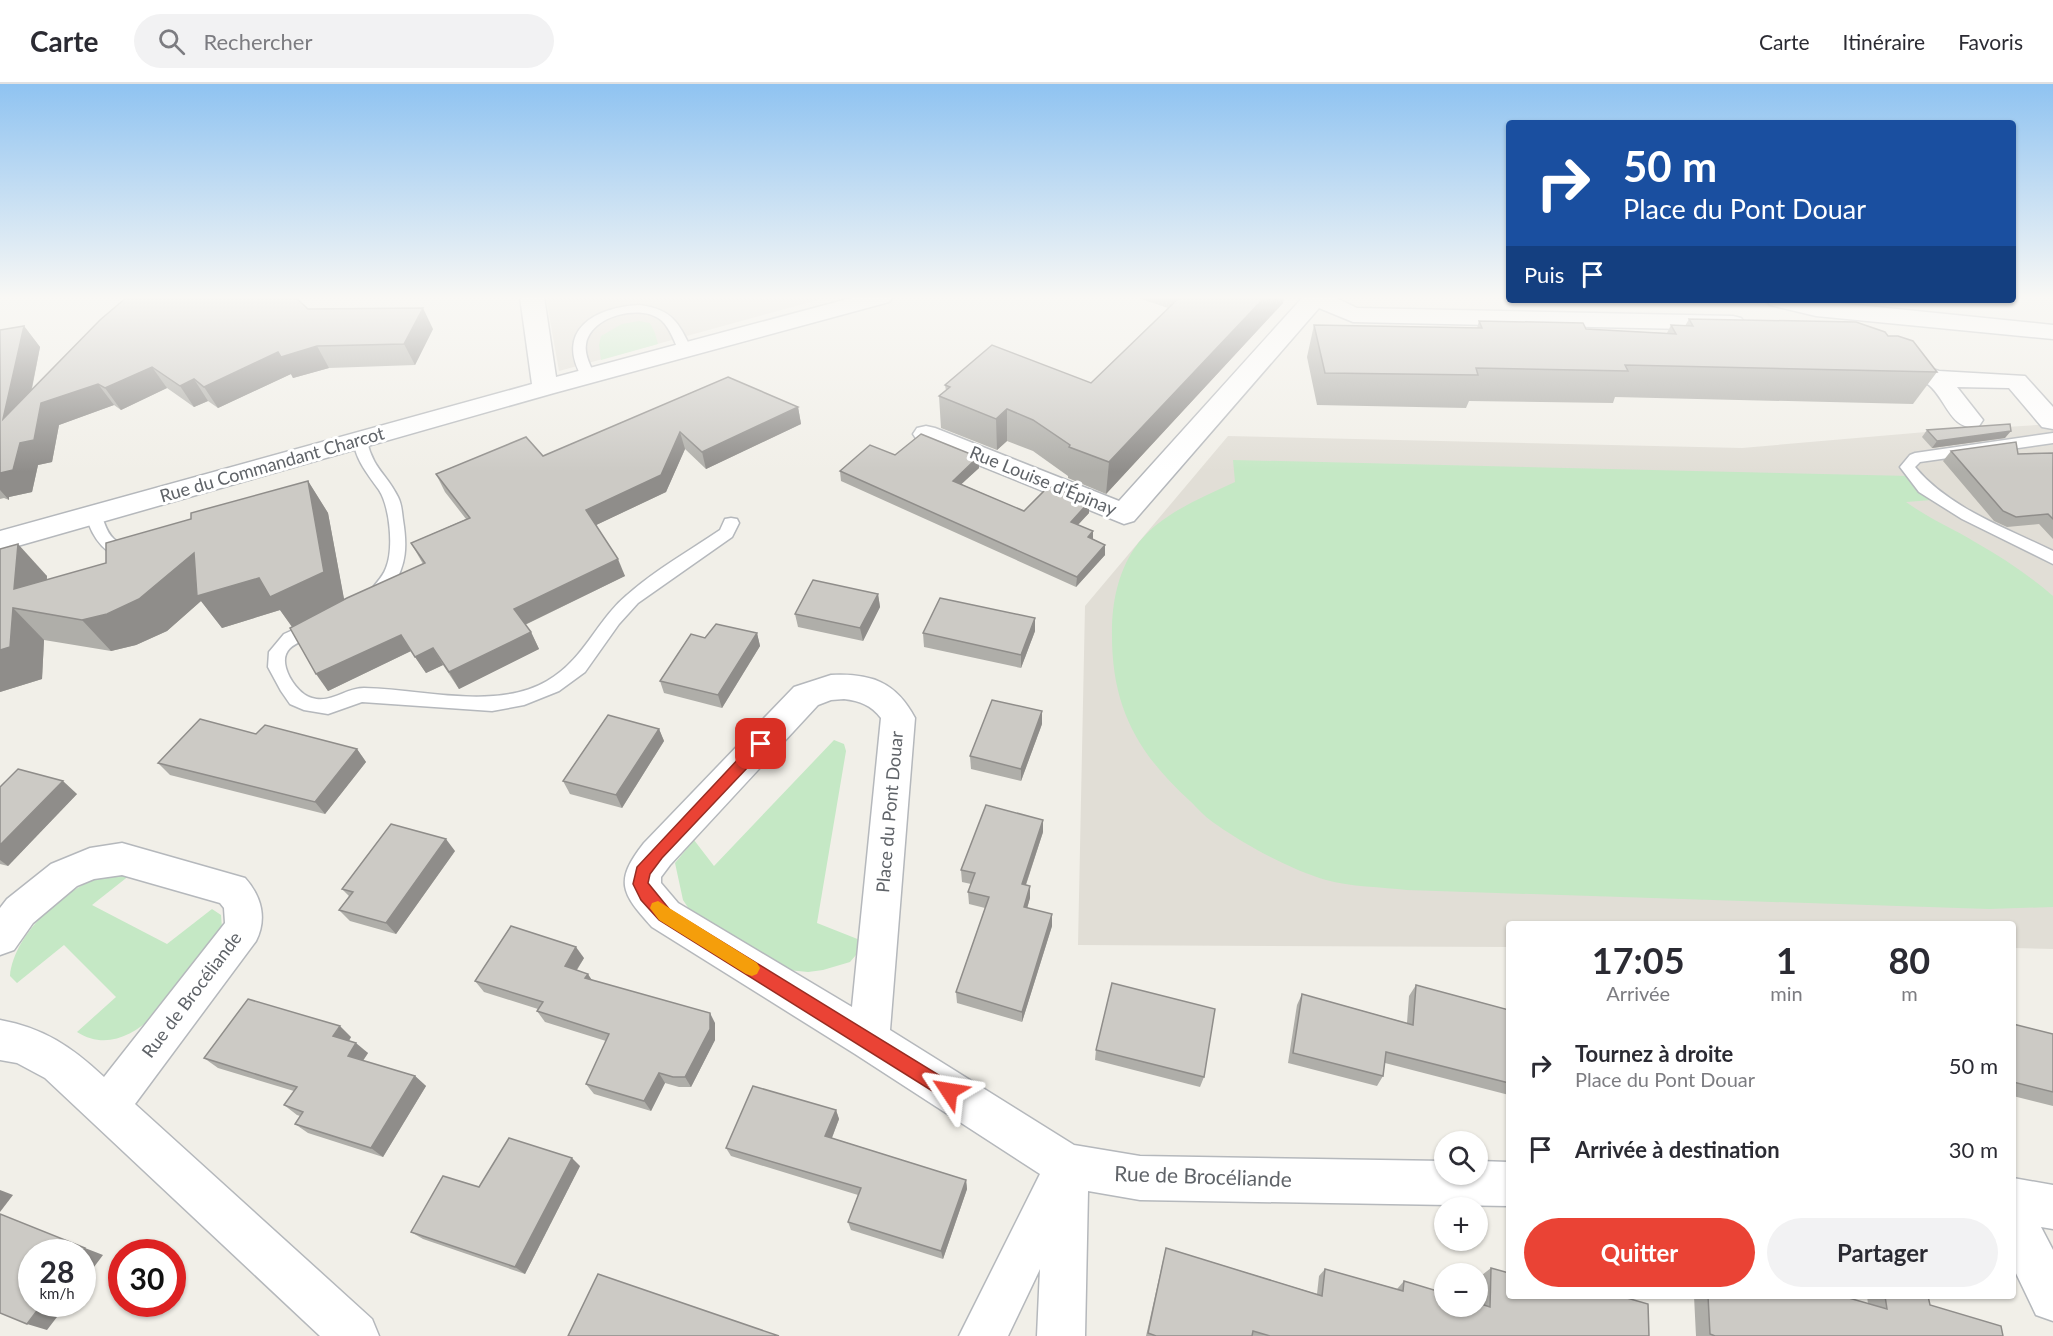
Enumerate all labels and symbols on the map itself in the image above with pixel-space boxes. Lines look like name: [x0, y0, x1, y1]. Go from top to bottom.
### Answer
street label: Rue du Commandant Charcot: [157, 421, 387, 507]
street label: Rue Louise d'Épinay: [967, 441, 1121, 520]
pin: [735, 718, 786, 769]
street label: Place du Pont Douar: [871, 730, 907, 894]
street label: Rue de Brocéliande: [137, 927, 246, 1062]
position arrow: [917, 1059, 981, 1123]
street label: Rue de Brocéliande: [1114, 1160, 1292, 1191]
speed limit sign: 30: [108, 1239, 186, 1317]

